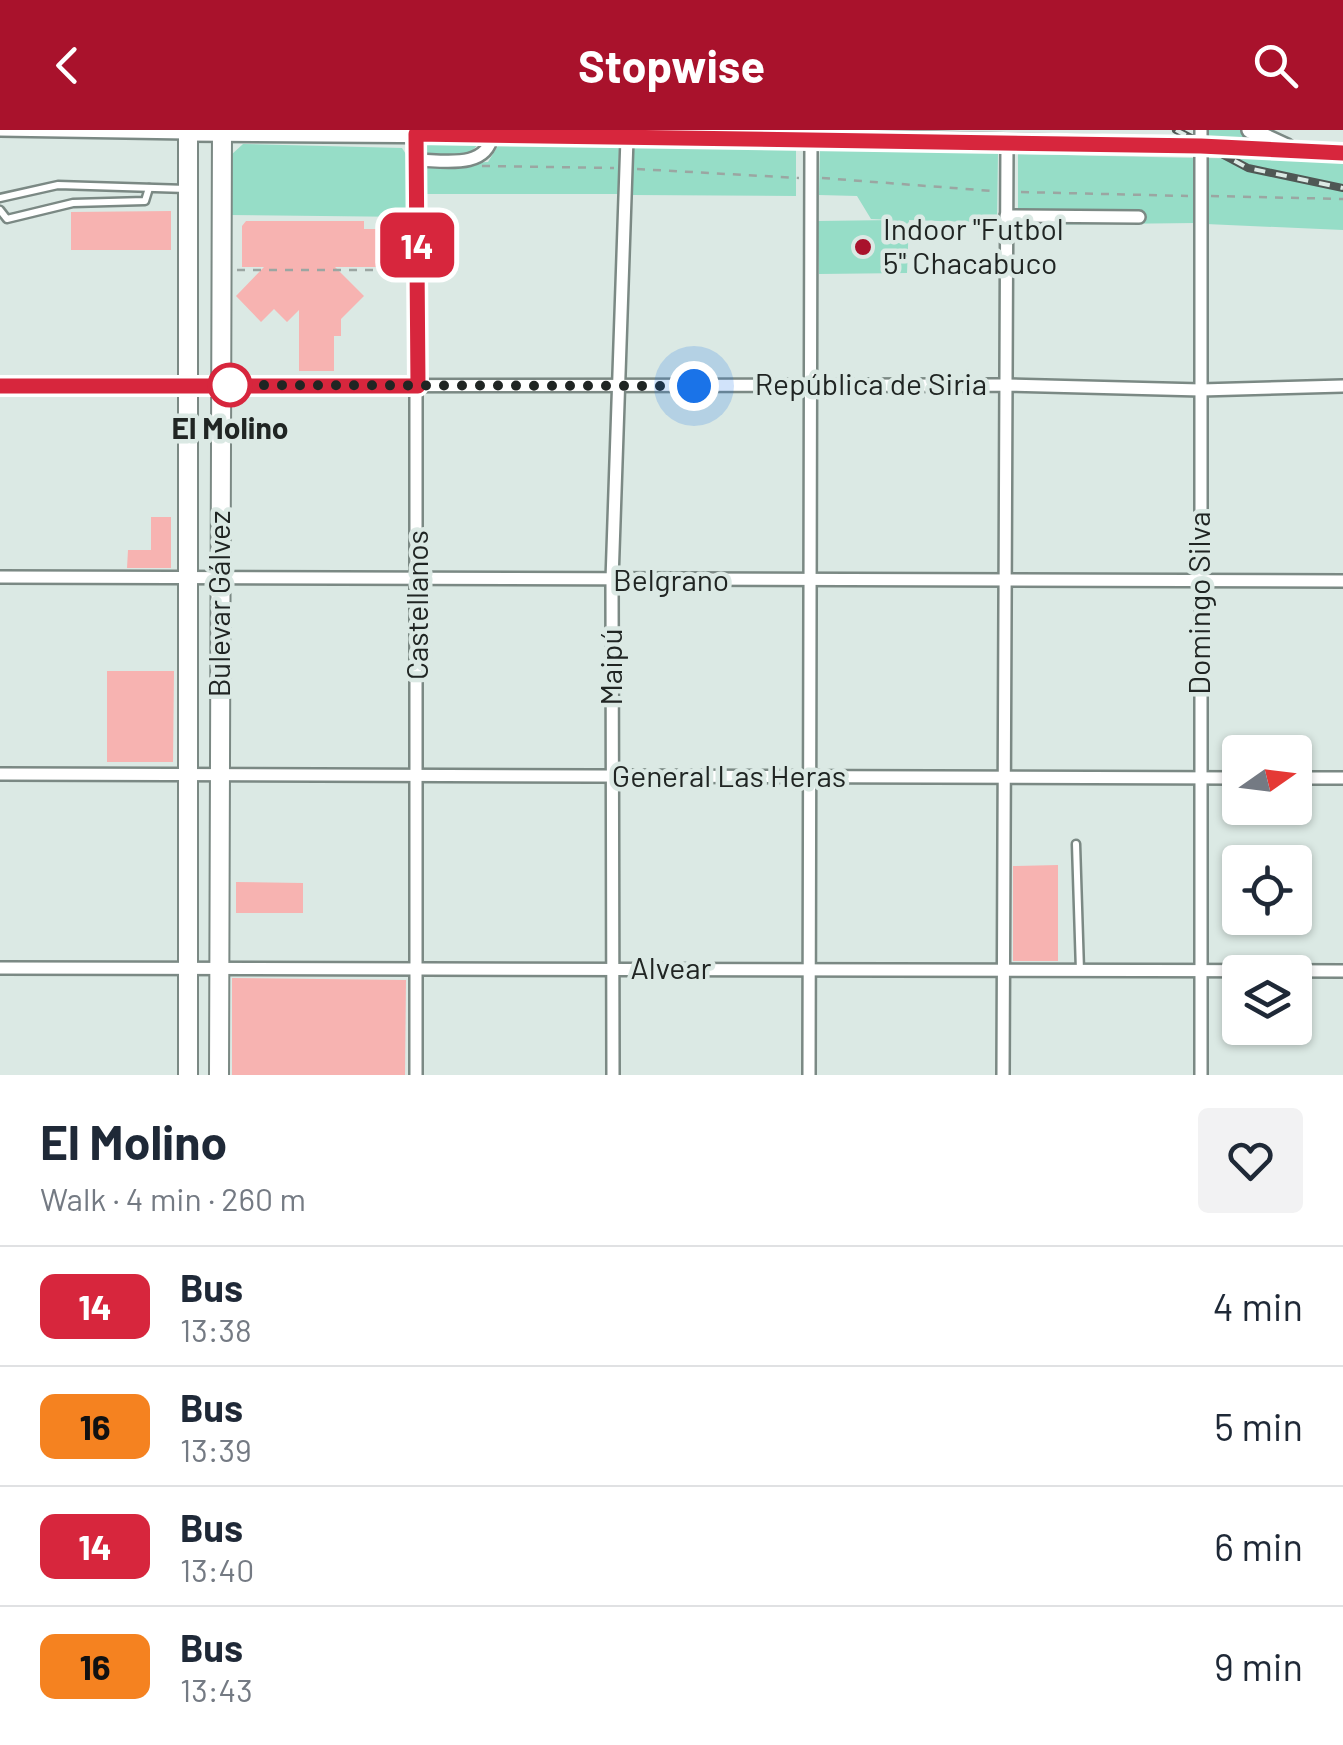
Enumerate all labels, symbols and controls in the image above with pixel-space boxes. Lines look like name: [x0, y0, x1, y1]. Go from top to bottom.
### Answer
icon: back: [40, 38, 95, 93]
text: Stopwise: [578, 38, 765, 92]
icon: search: [1248, 38, 1303, 93]
place label: Indoor "Futbol 5" Chacabuco: [883, 210, 1064, 280]
line badge: 14: [372, 212, 462, 278]
text: 14: [400, 224, 434, 266]
marker: Indoor "Futbol 5" Chacabuco: [852, 236, 874, 258]
your location: [669, 361, 719, 411]
marker: El Molino: [209, 364, 251, 406]
street label: República de Siria: [755, 365, 987, 401]
place label: El Molino: [172, 409, 289, 445]
street label: Bulevar Gálvez: [200, 511, 236, 697]
street label: Domingo Silva: [1180, 511, 1216, 695]
street label: Castellanos: [398, 530, 434, 680]
street label: Belgrano: [613, 561, 729, 597]
street label: Maipú: [592, 628, 628, 706]
north arrow: [1222, 735, 1312, 825]
map controls: [1222, 735, 1312, 1045]
street label: General Las Heras: [612, 757, 846, 793]
button: locate: [1222, 845, 1312, 935]
street label: Alvear: [631, 949, 712, 985]
button: layers: [1222, 955, 1312, 1045]
button: heart: [1198, 1108, 1303, 1213]
text: El Molino: [40, 1112, 227, 1170]
text: Walk · 4 min · 260 m: [40, 1179, 306, 1217]
text: Bus: [180, 1264, 243, 1310]
text: 4 min: [1213, 1283, 1303, 1329]
text: 14: [78, 1285, 112, 1327]
text: 13:38: [180, 1310, 252, 1348]
text: Bus: [180, 1384, 243, 1430]
text: 5 min: [1214, 1403, 1303, 1449]
text: 16: [79, 1405, 111, 1447]
text: 13:39: [180, 1430, 252, 1468]
text: Bus: [180, 1504, 243, 1550]
text: 6 min: [1214, 1523, 1303, 1569]
text: 14: [78, 1525, 112, 1567]
text: 13:40: [180, 1550, 254, 1588]
text: Bus: [180, 1624, 243, 1670]
text: 9 min: [1214, 1643, 1303, 1689]
text: 16: [79, 1645, 111, 1687]
text: 13:43: [180, 1670, 253, 1708]

